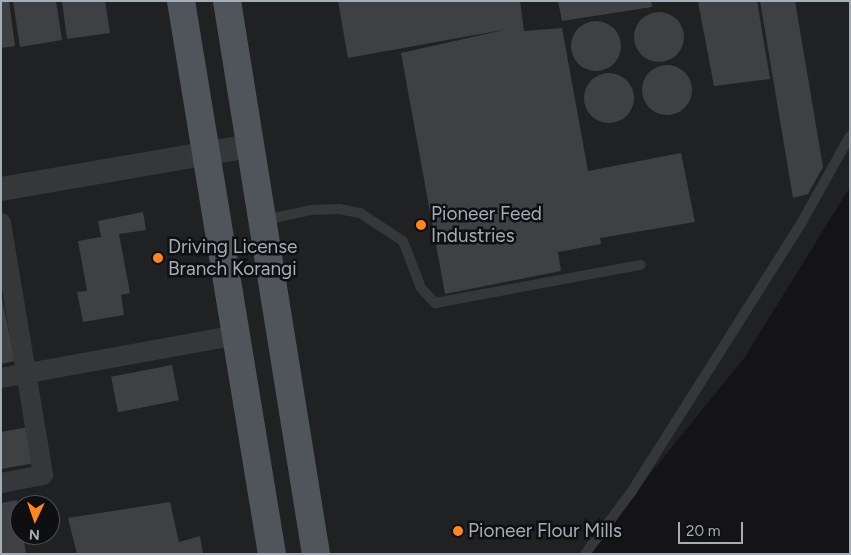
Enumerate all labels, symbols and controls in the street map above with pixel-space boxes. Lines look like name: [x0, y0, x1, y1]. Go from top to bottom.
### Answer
place label: Pioneer Feed Industries: [431, 203, 542, 247]
marker: Pioneer Feed Industries: [415, 219, 427, 231]
place label: Driving License Branch Korangi: [168, 236, 297, 280]
marker: Driving License Branch Korangi: [152, 252, 164, 264]
north arrow: [10, 495, 60, 545]
scale bar: [681, 512, 746, 544]
place label: Pioneer Flour Mills: [468, 520, 622, 542]
text: 20 m: [686, 522, 720, 540]
marker: Pioneer Flour Mills: [452, 525, 464, 537]
text: N: [28, 526, 40, 543]

